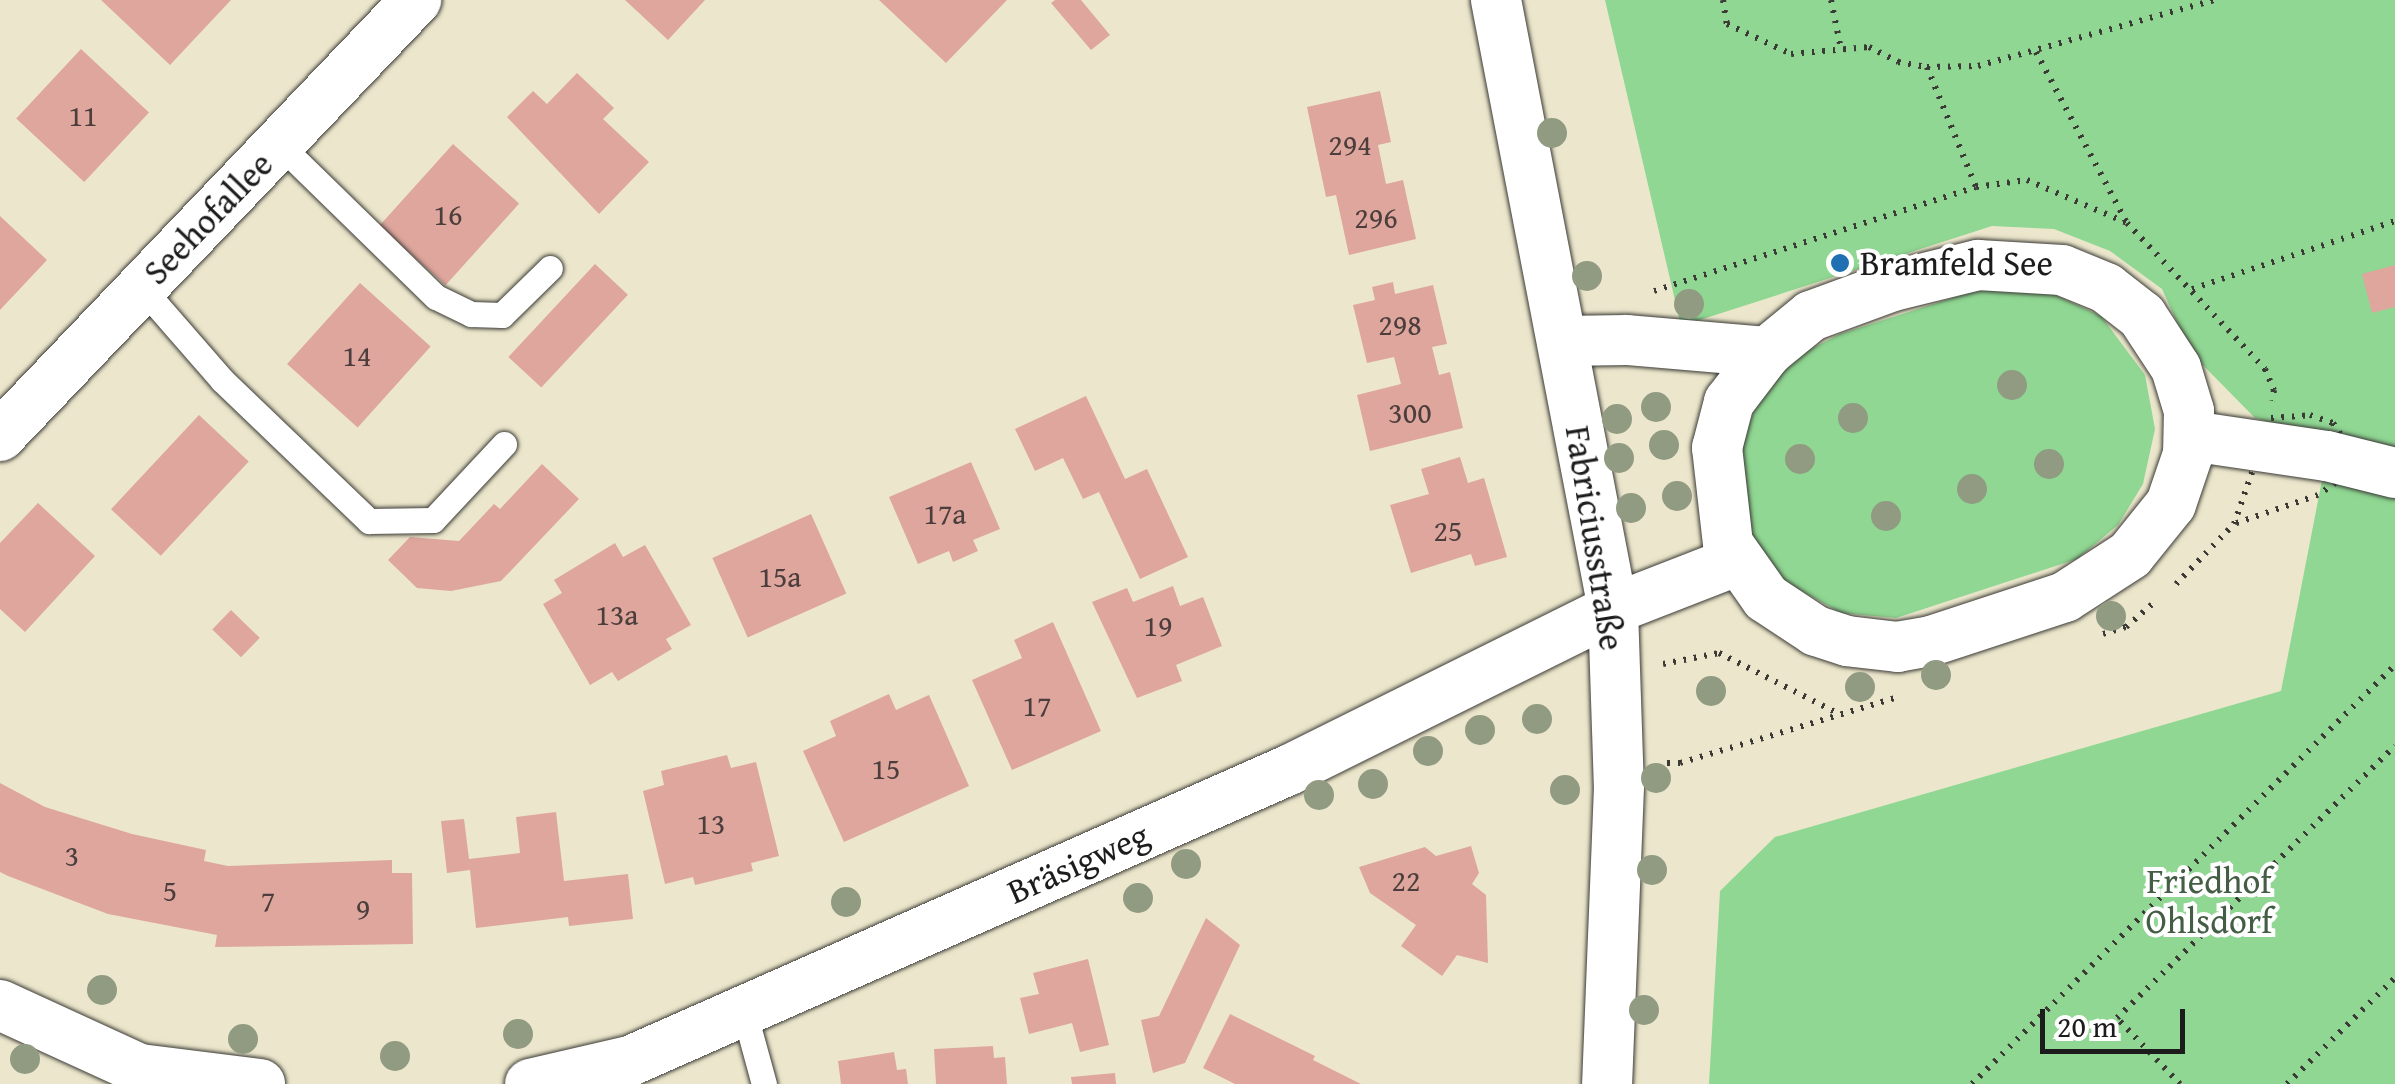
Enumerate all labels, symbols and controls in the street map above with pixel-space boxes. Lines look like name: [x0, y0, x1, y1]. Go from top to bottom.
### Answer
house number: 11: [69, 97, 97, 133]
house number: 294: [1328, 126, 1372, 162]
street label: Seehofallee: [135, 143, 281, 293]
house number: 16: [434, 196, 462, 232]
house number: 296: [1354, 199, 1398, 235]
place label: Bramfeld See: [1860, 242, 2053, 284]
marker: Bramfeld See: [1829, 252, 1851, 274]
house number: 298: [1378, 306, 1422, 342]
house number: 14: [343, 337, 371, 373]
house number: 300: [1388, 394, 1432, 430]
street label: Fabriciusstraße: [1557, 423, 1633, 653]
house number: 17a: [923, 495, 967, 531]
house number: 25: [1434, 512, 1462, 548]
house number: 15a: [758, 558, 802, 594]
house number: 13a: [595, 596, 639, 632]
house number: 19: [1144, 607, 1172, 643]
house number: 17: [1023, 687, 1051, 723]
house number: 15: [872, 750, 900, 786]
house number: 13: [697, 805, 725, 841]
street label: Bräsigweg: [1001, 813, 1155, 913]
house number: 3: [65, 837, 79, 873]
park label: Friedhof Ohlsdorf: [2146, 860, 2272, 942]
house number: 22: [1392, 862, 1420, 898]
house number: 5: [163, 872, 177, 908]
house number: 7: [261, 882, 275, 918]
house number: 9: [356, 890, 370, 926]
scale bar: [2045, 989, 2190, 1051]
text: 20 m: [2057, 1004, 2117, 1048]

